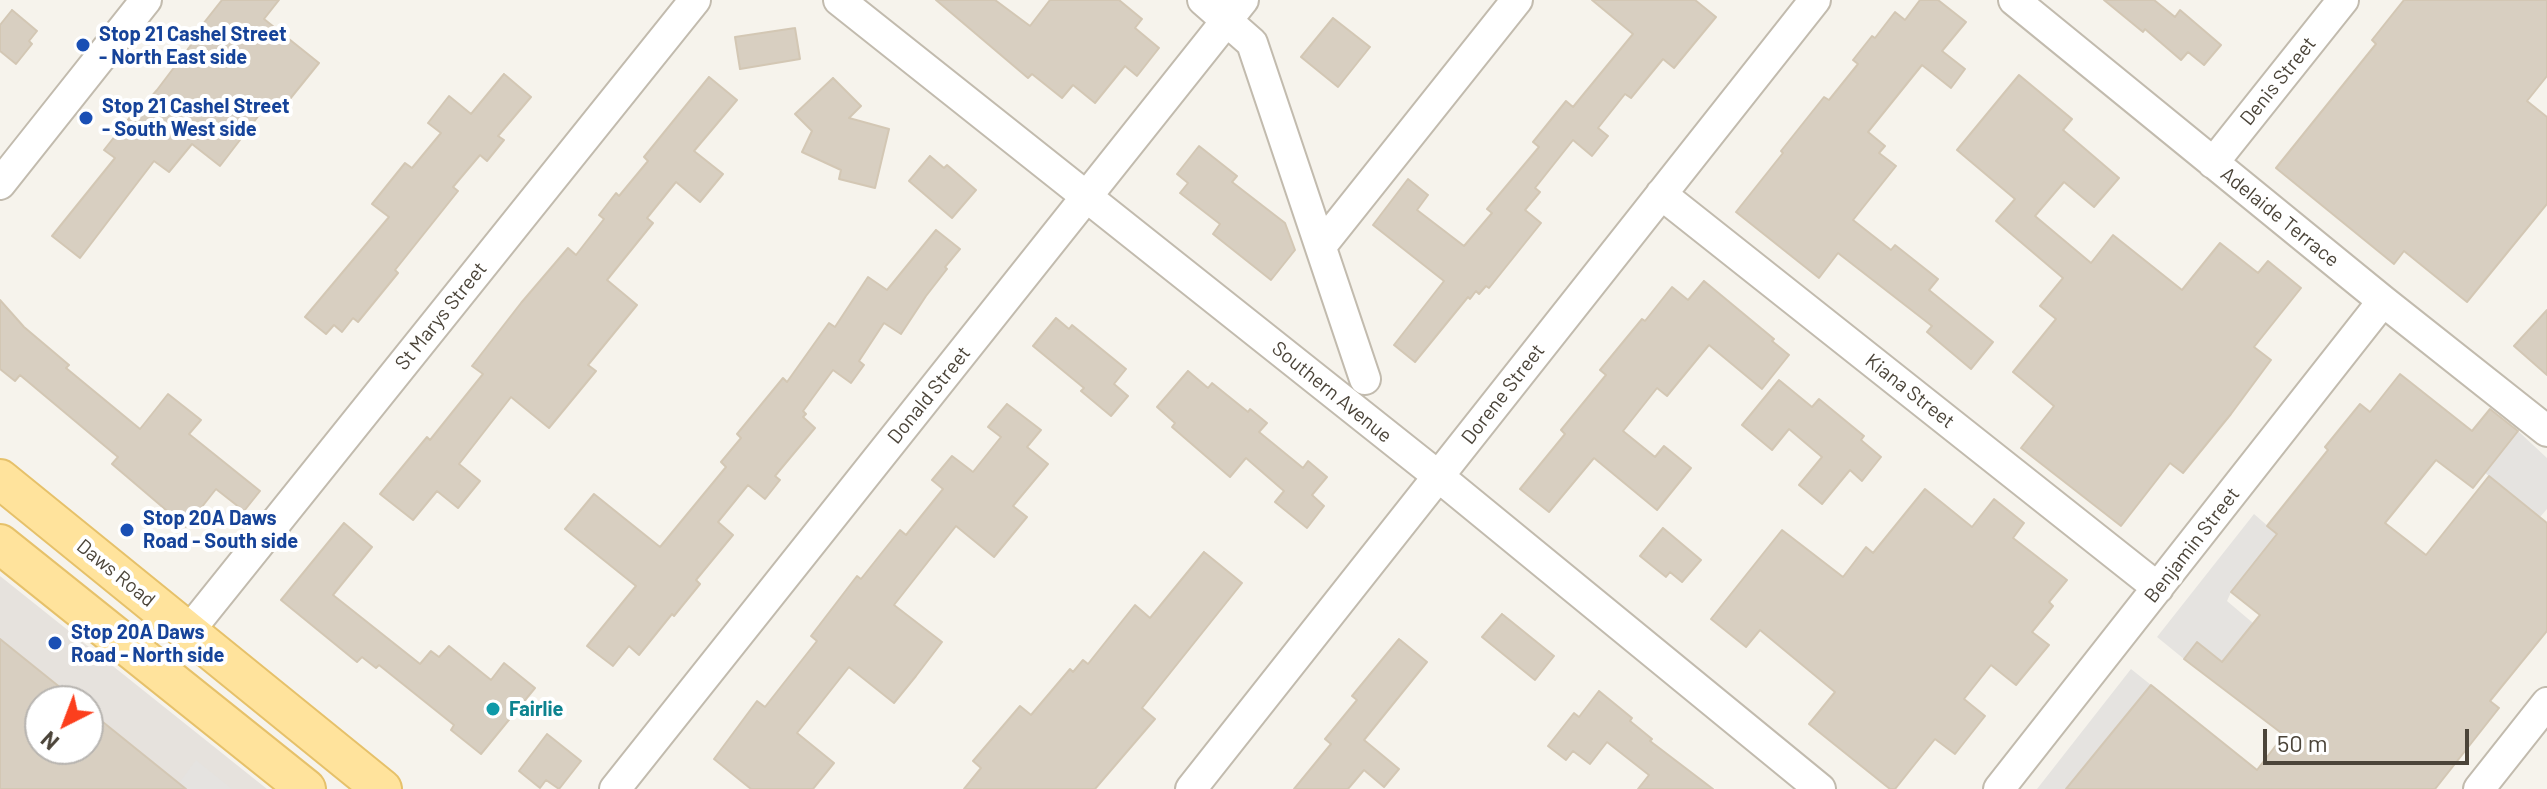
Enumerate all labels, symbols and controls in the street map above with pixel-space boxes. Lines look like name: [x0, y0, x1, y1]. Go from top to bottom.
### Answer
place label: Stop 21 Cashel Street - North East side: [99, 22, 286, 69]
street label: Denis Street: [2235, 32, 2321, 130]
marker: Stop 21 Cashel Street - North East side: [74, 36, 92, 54]
place label: Stop 21 Cashel Street - South West side: [102, 94, 289, 141]
marker: Stop 21 Cashel Street - South West side: [77, 109, 95, 127]
street label: Adelaide Terrace: [2216, 162, 2344, 272]
street label: St Marys Street: [390, 257, 492, 375]
street label: Southern Avenue: [1267, 336, 1397, 448]
street label: Dorene Street: [1456, 339, 1550, 449]
street label: Donald Street: [882, 341, 976, 449]
street label: Kiana Street: [1860, 349, 1960, 433]
street label: Benjamin Street: [2139, 482, 2245, 608]
place label: Stop 20A Daws Road - South side: [143, 506, 298, 553]
marker: Stop 20A Daws Road - South side: [118, 521, 136, 539]
street label: Daws Road: [72, 534, 160, 612]
place label: Stop 20A Daws Road - North side: [71, 620, 224, 667]
marker: Stop 20A Daws Road - North side: [46, 634, 64, 652]
north arrow: [24, 685, 104, 765]
place label: Fairlie: [509, 697, 563, 721]
marker: Fairlie: [484, 700, 502, 718]
scale bar: [2267, 713, 2473, 763]
text: N: [35, 727, 63, 756]
text: 50 m: [2277, 728, 2328, 757]

